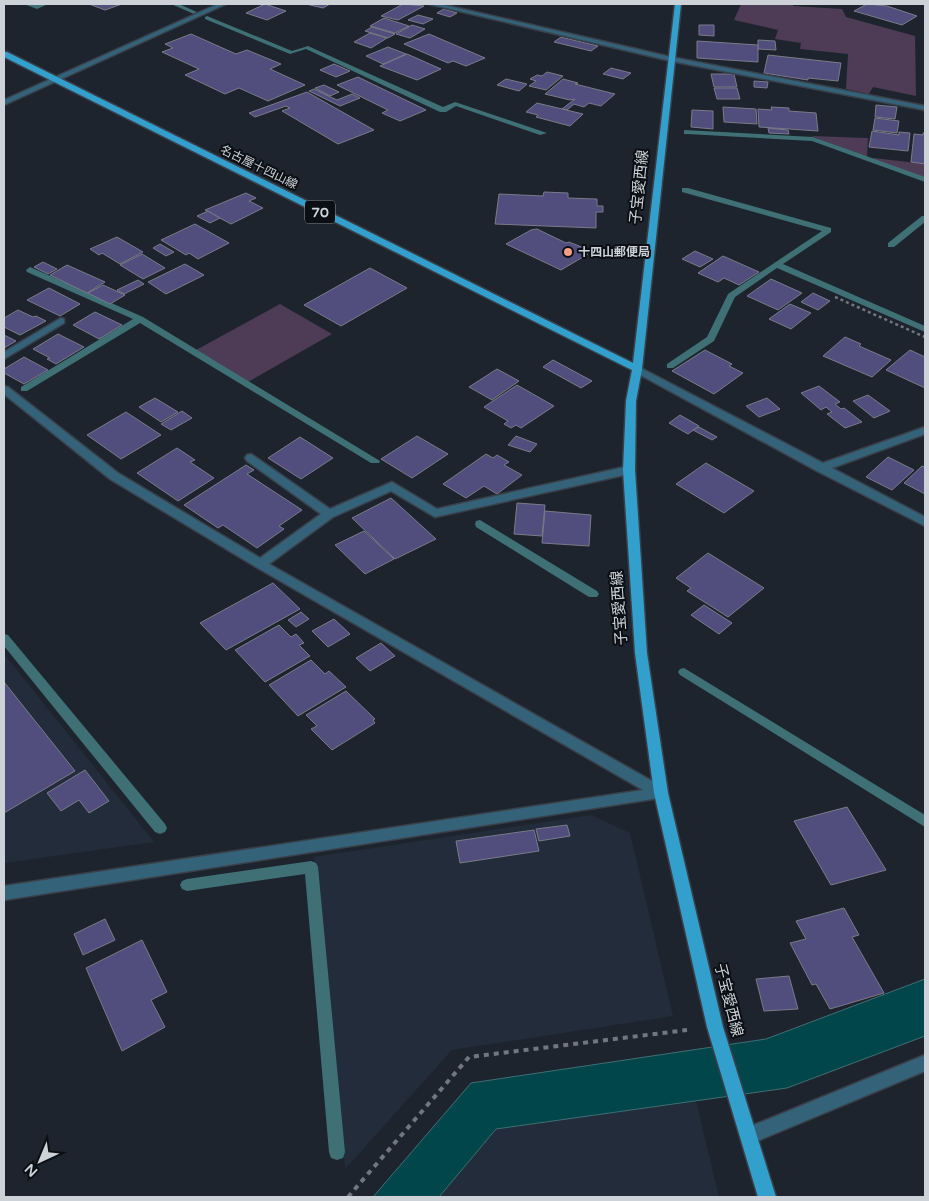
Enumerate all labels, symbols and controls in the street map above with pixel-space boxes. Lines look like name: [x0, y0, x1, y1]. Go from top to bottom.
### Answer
street label: 名古屋十四山線: [218, 142, 300, 192]
street label: 子宝愛西線: [626, 149, 652, 225]
road number: 70: [305, 200, 335, 223]
place label: 十四山郵便局: [578, 245, 650, 259]
marker: 十四山郵便局: [562, 246, 574, 258]
street label: 子宝愛西線: [607, 570, 631, 646]
street label: 子宝愛西線: [711, 961, 747, 1039]
north arrow: [15, 1136, 65, 1186]
text: N: [21, 1160, 41, 1180]

